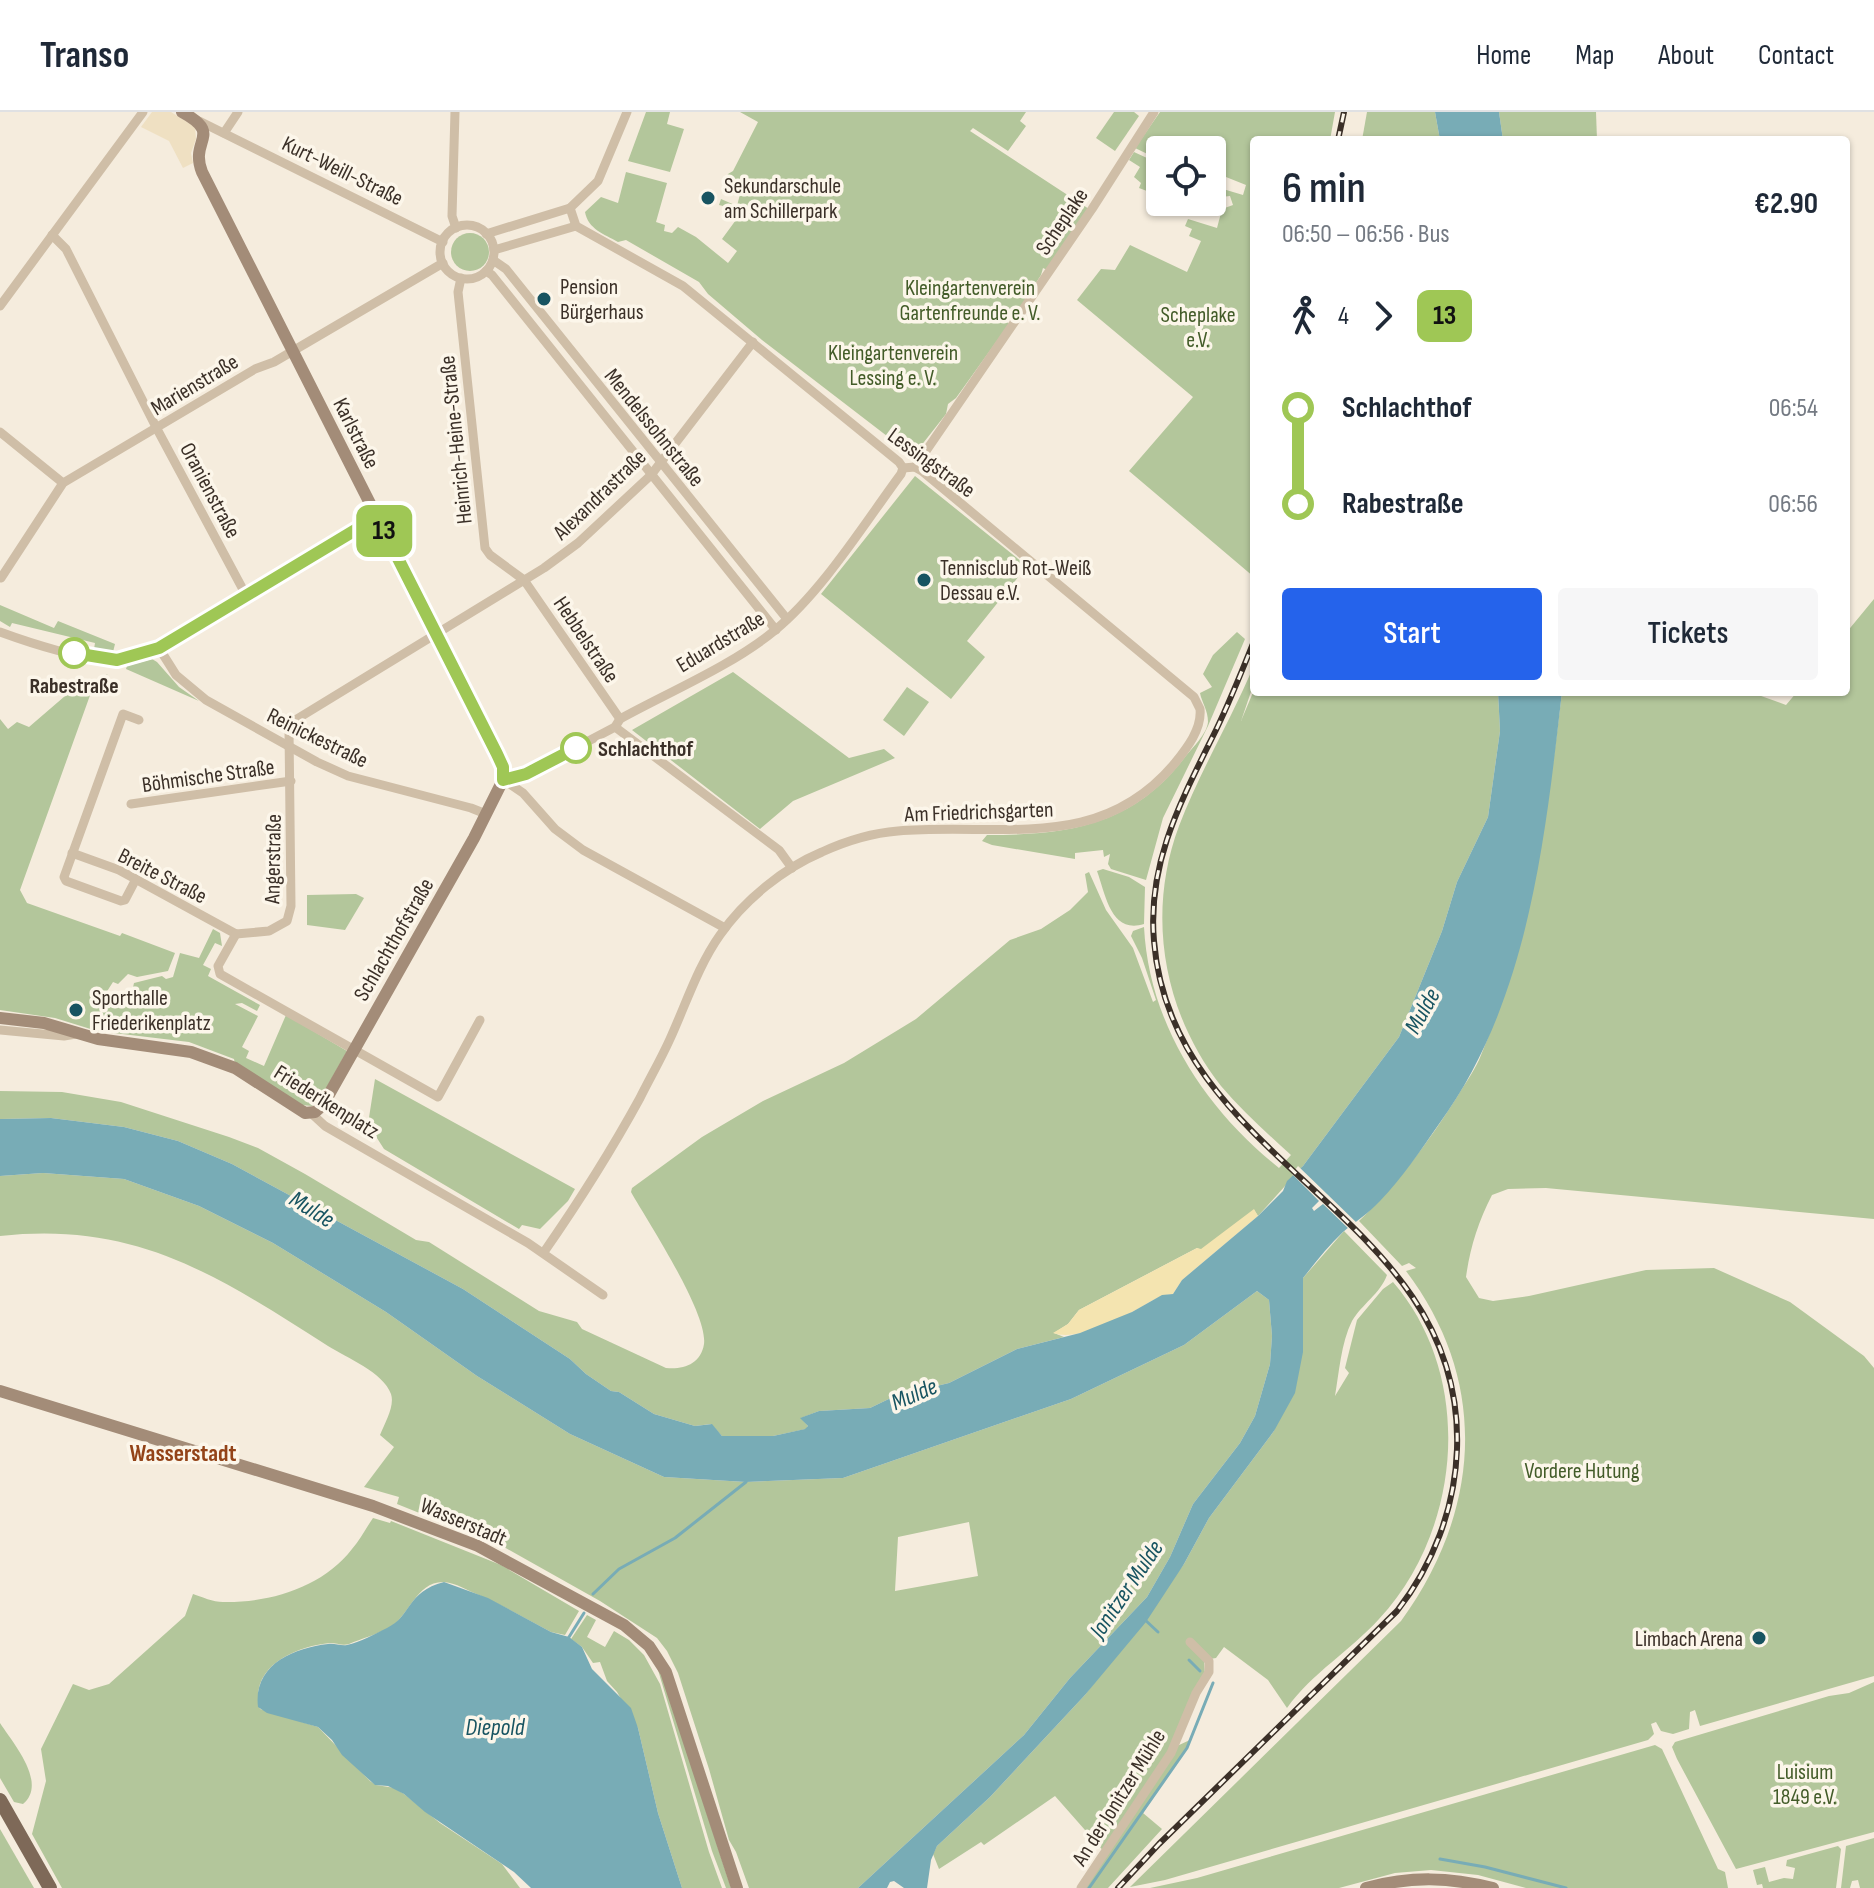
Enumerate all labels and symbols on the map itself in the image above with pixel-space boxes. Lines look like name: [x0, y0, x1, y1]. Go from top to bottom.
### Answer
street label: Kurt-Weill-Straße: [277, 130, 407, 212]
place label: Sekundarschule am Schillerpark: [724, 173, 841, 225]
street label: Scheplake: [1030, 183, 1094, 260]
marker: Sekundarschule am Schillerpark: [699, 189, 717, 207]
place label: Pension Bürgerhaus: [560, 274, 644, 326]
park label: Kleingartenverein Gartenfreunde e. V.: [900, 275, 1040, 327]
marker: Pension Bürgerhaus: [535, 290, 553, 308]
park label: Scheplake e.V.: [1160, 302, 1236, 354]
park label: Kleingartenverein Lessing e. V.: [828, 340, 958, 392]
street label: Marienstraße: [146, 349, 243, 422]
street label: Heinrich-Heine-Straße: [434, 354, 479, 525]
street label: Mendelssohnstraße: [598, 363, 710, 492]
street label: Karlstraße: [326, 394, 385, 474]
street label: Lessingstraße: [882, 422, 980, 504]
street label: Oranienstraße: [173, 438, 246, 543]
street label: Alexandrastraße: [547, 444, 652, 547]
line badge: 13: [348, 505, 420, 557]
place label: Tennisclub Rot-Weiß Dessau e.V.: [940, 555, 1091, 607]
marker: Tennisclub Rot-Weiß Dessau e.V.: [915, 571, 933, 589]
street label: Hebbelstraße: [547, 592, 624, 688]
street label: Eduardstraße: [672, 605, 770, 679]
marker: Rabestraße: [59, 638, 89, 668]
place label: Rabestraße: [29, 673, 119, 700]
street label: Reinickestraße: [262, 702, 372, 774]
marker: Schlachthof: [561, 733, 591, 763]
place label: Schlachthof: [598, 736, 694, 763]
street label: Böhmische Straße: [140, 754, 276, 799]
street label: Am Friedrichsgarten: [903, 796, 1054, 829]
street label: Angerstraße: [259, 814, 288, 905]
street label: Breite Straße: [113, 842, 211, 910]
street label: Schlachthofstraße: [348, 874, 440, 1006]
water label: Mulde: [1398, 984, 1447, 1039]
place label: Sporthalle Friederikenplatz: [92, 985, 211, 1037]
marker: Sporthalle Friederikenplatz: [67, 1001, 85, 1019]
street label: Friederikenplatz: [269, 1059, 384, 1145]
water label: Mulde: [284, 1185, 339, 1234]
water label: Mulde: [887, 1372, 942, 1417]
district label: Wasserstadt: [130, 1439, 237, 1468]
park label: Vordere Hutung: [1524, 1458, 1640, 1485]
street label: Wasserstadt: [416, 1492, 511, 1553]
water label: Jonitzer Mulde: [1082, 1535, 1170, 1645]
place label: Limbach Arena: [1635, 1626, 1743, 1653]
marker: Limbach Arena: [1750, 1629, 1768, 1647]
water label: Diepold: [466, 1713, 526, 1742]
street label: An der Jonitzer Mühle: [1066, 1725, 1172, 1872]
park label: Luisium 1849 e.V.: [1773, 1759, 1837, 1811]

